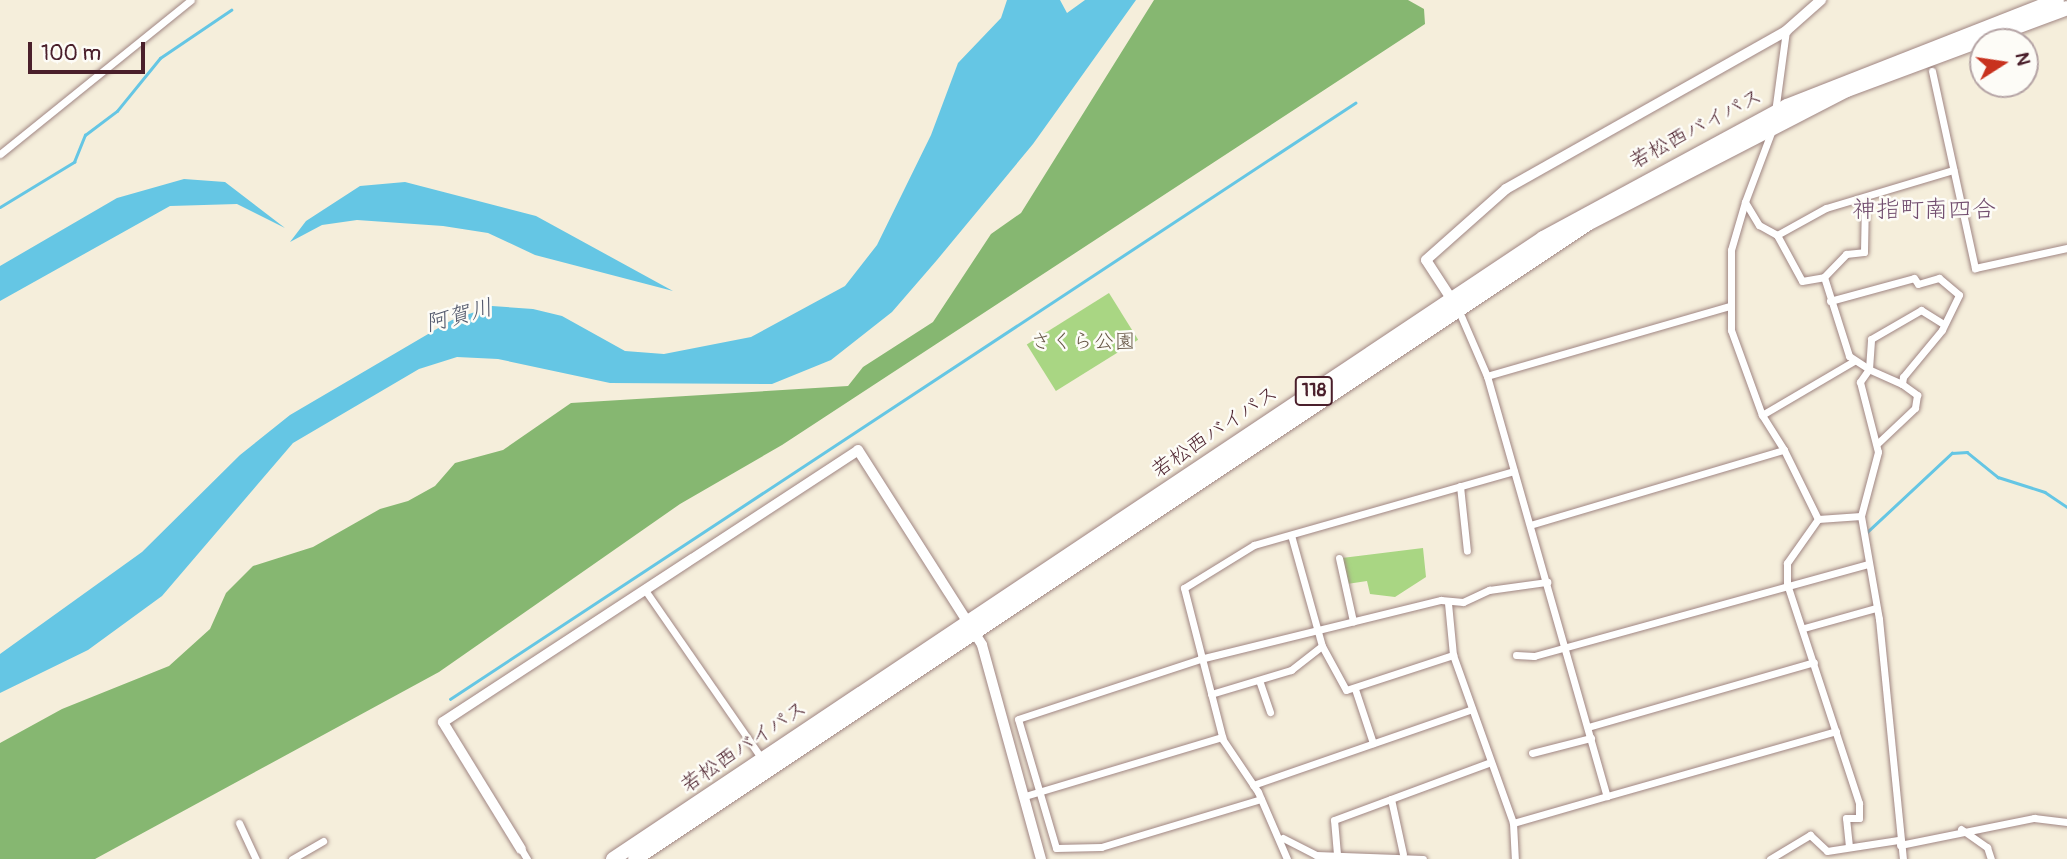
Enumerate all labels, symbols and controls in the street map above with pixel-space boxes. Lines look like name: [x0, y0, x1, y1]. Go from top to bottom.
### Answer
scale bar: [32, 28, 149, 72]
north arrow: [1969, 28, 2039, 98]
text: 100 m: [41, 40, 101, 67]
text: N: [2010, 50, 2036, 68]
street label: 若松西バイパス: [1625, 83, 1767, 175]
district label: 神指町南四合: [1852, 196, 1996, 224]
water label: 阿賀川: [422, 294, 496, 338]
park label: さくら公園: [1031, 329, 1135, 355]
road number: 118: [1295, 376, 1333, 406]
street label: 若松西バイパス: [1147, 380, 1283, 484]
street label: 若松西バイパス: [676, 695, 812, 799]

